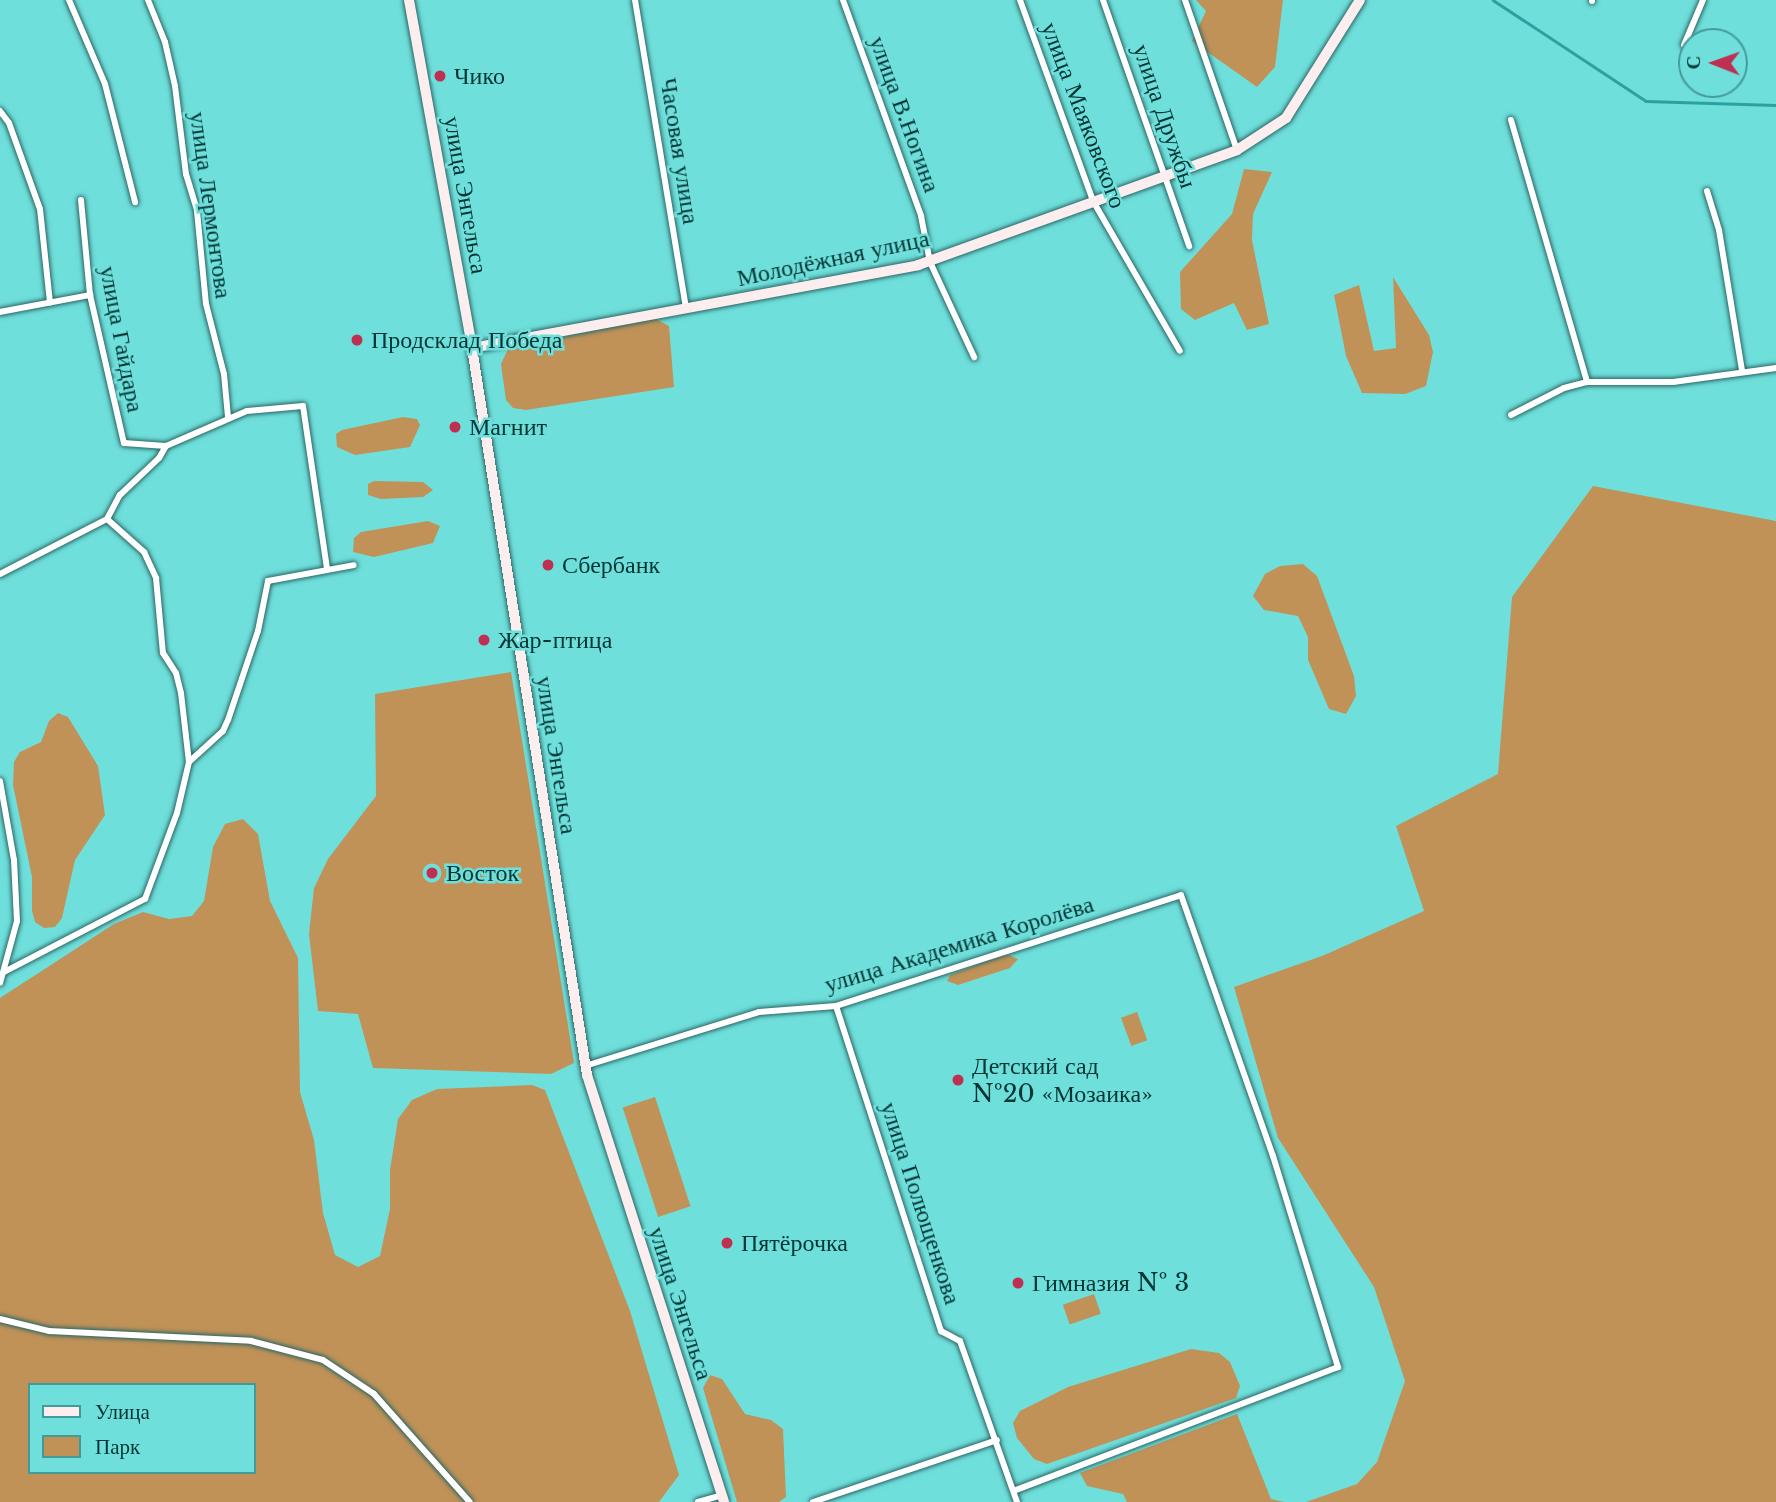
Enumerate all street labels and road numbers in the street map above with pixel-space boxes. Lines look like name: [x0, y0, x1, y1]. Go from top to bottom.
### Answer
street label: улица Маяковского: [1035, 18, 1133, 212]
street label: улица В.Ногина: [863, 32, 947, 196]
street label: улица Дружбы: [1127, 40, 1203, 192]
street label: Часовая улица: [654, 76, 706, 226]
street label: улица Лермонтова: [184, 110, 238, 300]
street label: улица Энгельса: [438, 114, 494, 276]
street label: Молодёжная улица: [734, 224, 932, 292]
street label: улица Гайдара: [94, 263, 150, 415]
street label: улица Энгельса: [530, 674, 584, 836]
street label: улица Академика Королёва: [821, 889, 1097, 999]
street label: улица Полющенкова: [875, 1098, 967, 1308]
street label: улица Энгельса: [643, 1223, 719, 1383]

